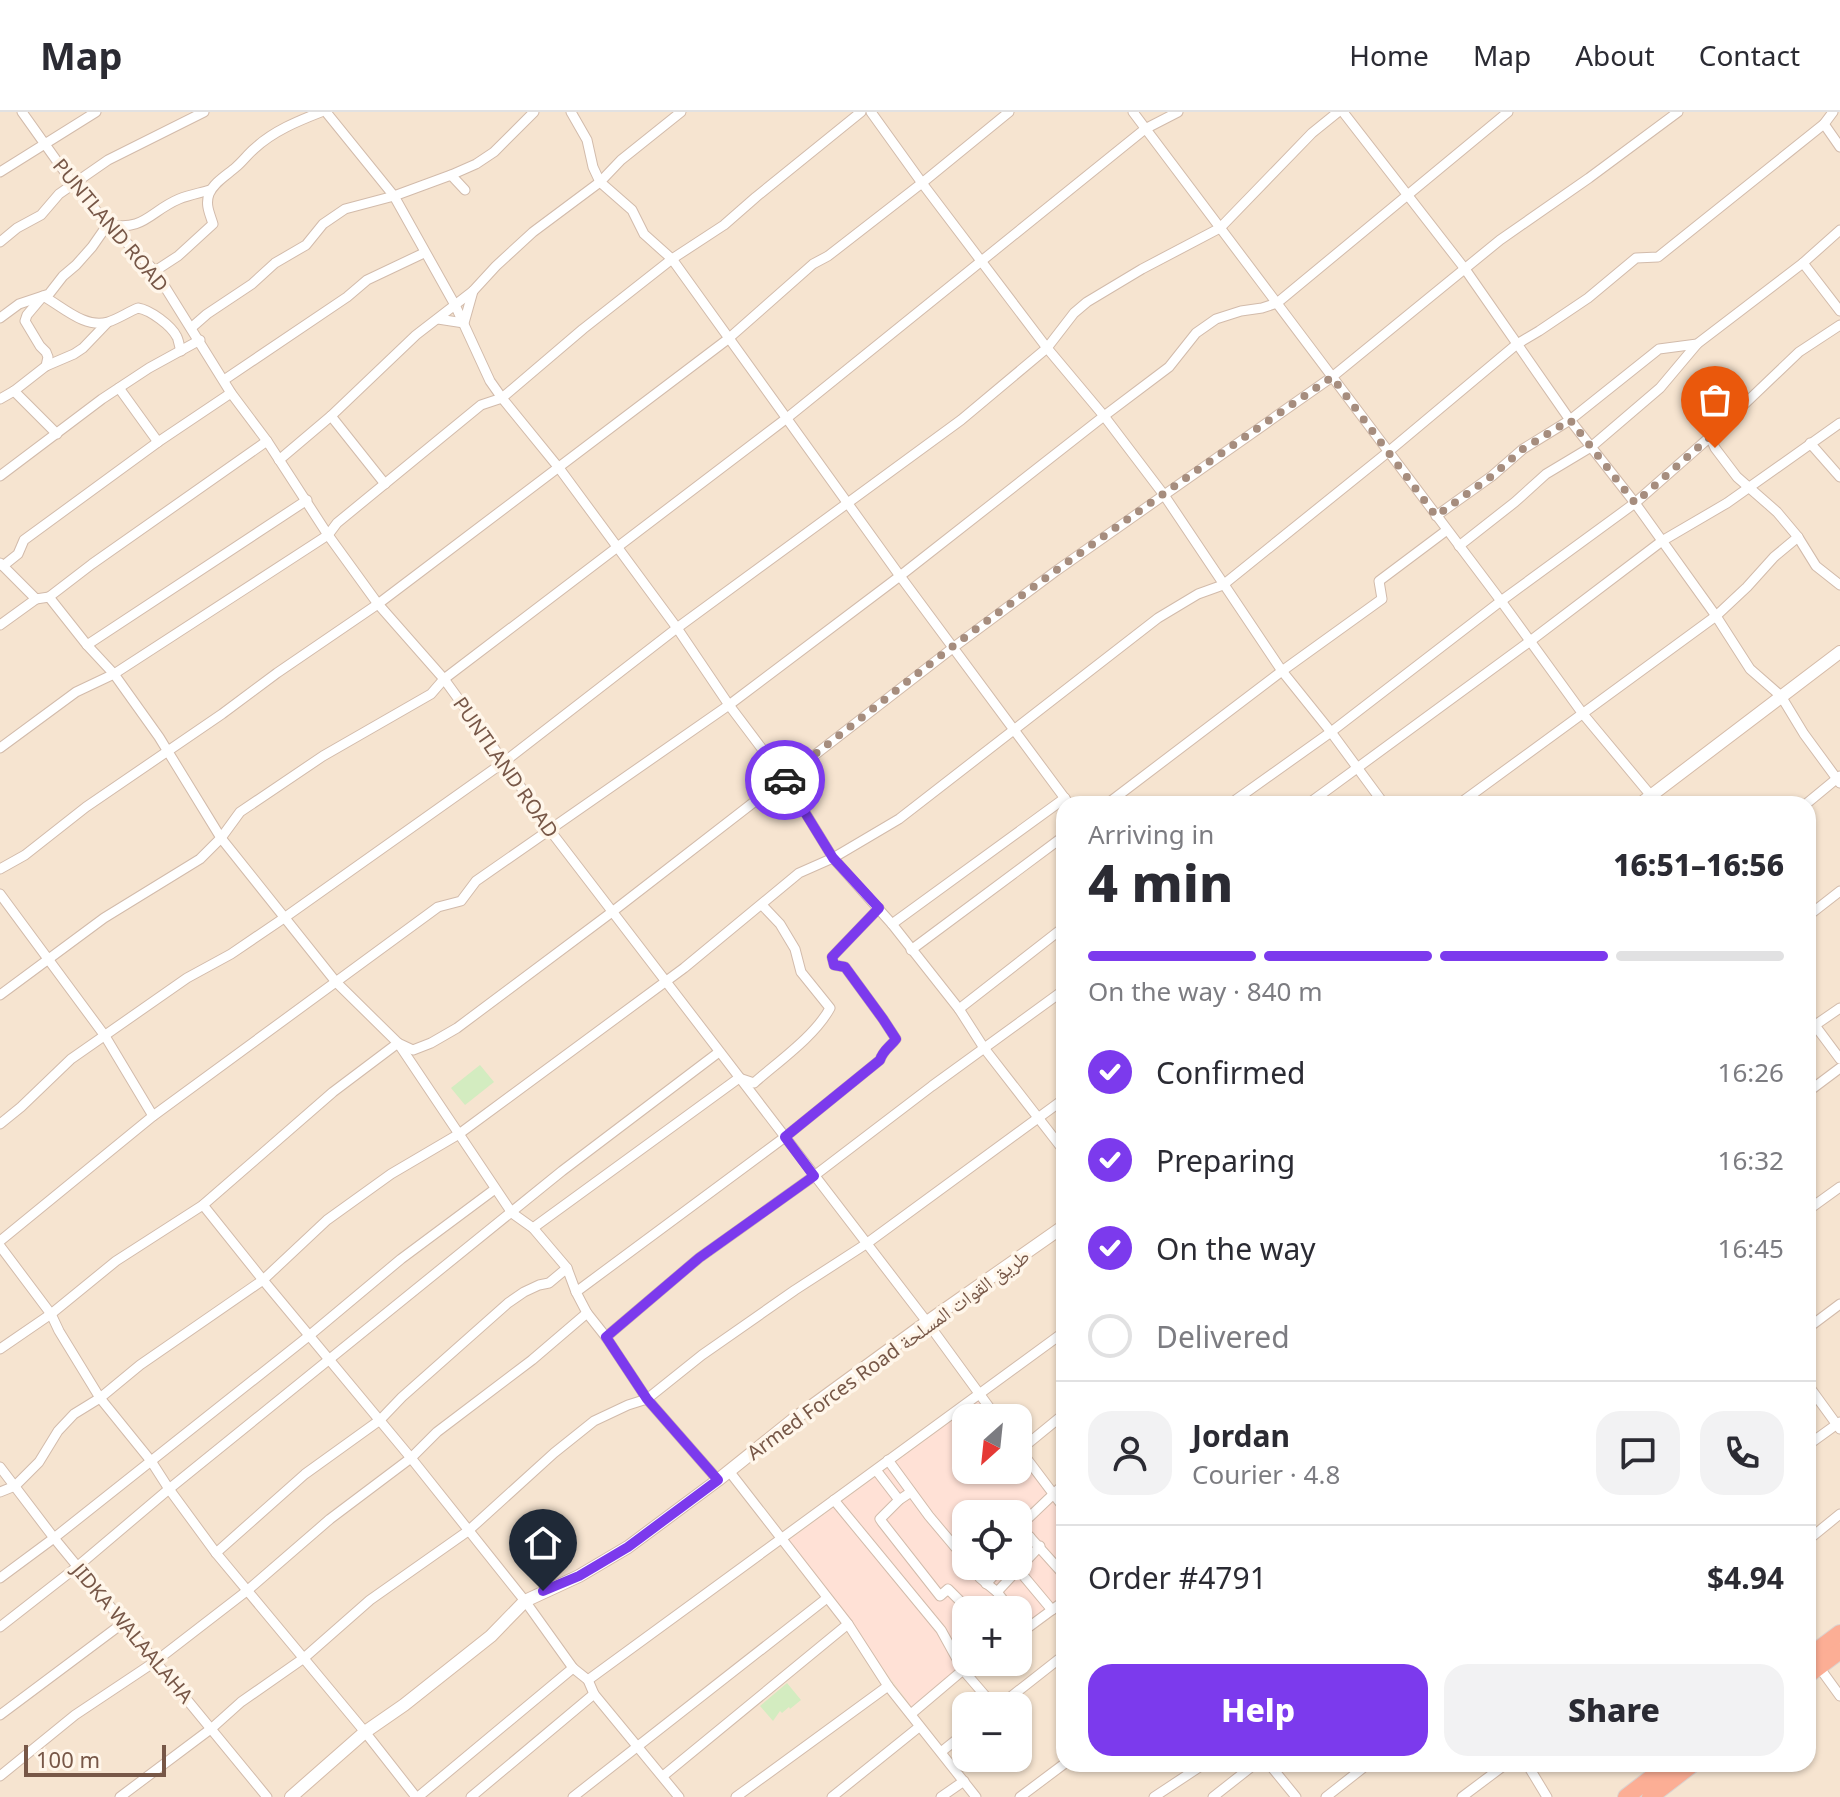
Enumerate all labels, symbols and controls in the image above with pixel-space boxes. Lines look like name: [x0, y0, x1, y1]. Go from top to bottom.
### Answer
text: Map: [40, 29, 123, 81]
text: Home: [1349, 36, 1429, 74]
text: Map: [1473, 36, 1531, 74]
text: About: [1575, 36, 1655, 74]
text: Contact: [1699, 36, 1800, 74]
street label: PUNTLAND ROAD: [47, 153, 175, 297]
pin: [1681, 366, 1749, 448]
icon: bag: [1693, 378, 1737, 422]
street label: PUNTLAND ROAD: [447, 691, 565, 843]
courier: [745, 740, 825, 820]
icon: car: [763, 758, 807, 802]
text: Arriving in: [1088, 816, 1214, 852]
text: 16:51–16:56: [1613, 844, 1784, 885]
text: 4 min: [1088, 846, 1233, 917]
text: On the way · 840 m: [1088, 973, 1322, 1009]
icon: check: [1088, 1050, 1132, 1094]
text: Confirmed: [1156, 1052, 1306, 1093]
text: 16:26: [1718, 1054, 1784, 1090]
icon: check: [1088, 1138, 1132, 1182]
text: Preparing: [1156, 1140, 1295, 1181]
text: 16:32: [1718, 1142, 1784, 1178]
icon: check: [1088, 1226, 1132, 1270]
text: On the way: [1156, 1228, 1316, 1269]
text: 16:45: [1718, 1230, 1784, 1266]
street label: Armed Forces Road طريق القوات المسلحة: [741, 1242, 1035, 1466]
text: Delivered: [1156, 1316, 1290, 1357]
north arrow: [952, 1404, 1032, 1484]
map controls: [952, 1404, 1032, 1772]
button: person: [1088, 1411, 1172, 1495]
button: chat: [1596, 1411, 1680, 1495]
button: phone: [1700, 1411, 1784, 1495]
text: Jordan: [1192, 1415, 1290, 1456]
text: Courier · 4.8: [1192, 1456, 1340, 1492]
button: locate: [952, 1500, 1032, 1580]
pin: [509, 1509, 577, 1591]
icon: home: [521, 1521, 565, 1565]
street label: JIDKA WALAALAHA: [65, 1556, 200, 1709]
text: Order #4791: [1088, 1557, 1267, 1598]
text: $4.94: [1707, 1557, 1784, 1598]
button: +: [952, 1596, 1032, 1676]
button: Help: [1088, 1664, 1428, 1756]
button: Share: [1444, 1664, 1784, 1756]
button: −: [952, 1692, 1032, 1772]
scale bar: [24, 1741, 166, 1777]
text: 100 m: [36, 1744, 100, 1774]

